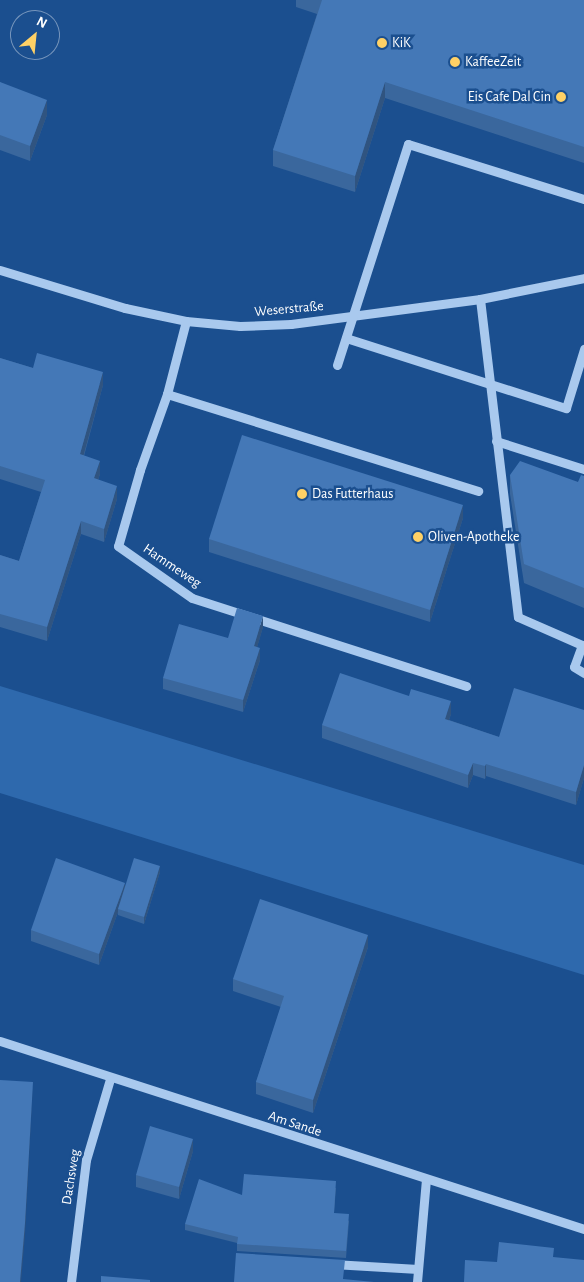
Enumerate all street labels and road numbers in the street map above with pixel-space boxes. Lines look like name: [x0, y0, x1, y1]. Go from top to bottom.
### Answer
street label: Weserstraße: [254, 298, 324, 320]
street label: Hammeweg: [140, 540, 204, 592]
street label: Am Sande: [266, 1108, 324, 1140]
street label: Dachsweg: [58, 1148, 84, 1206]

